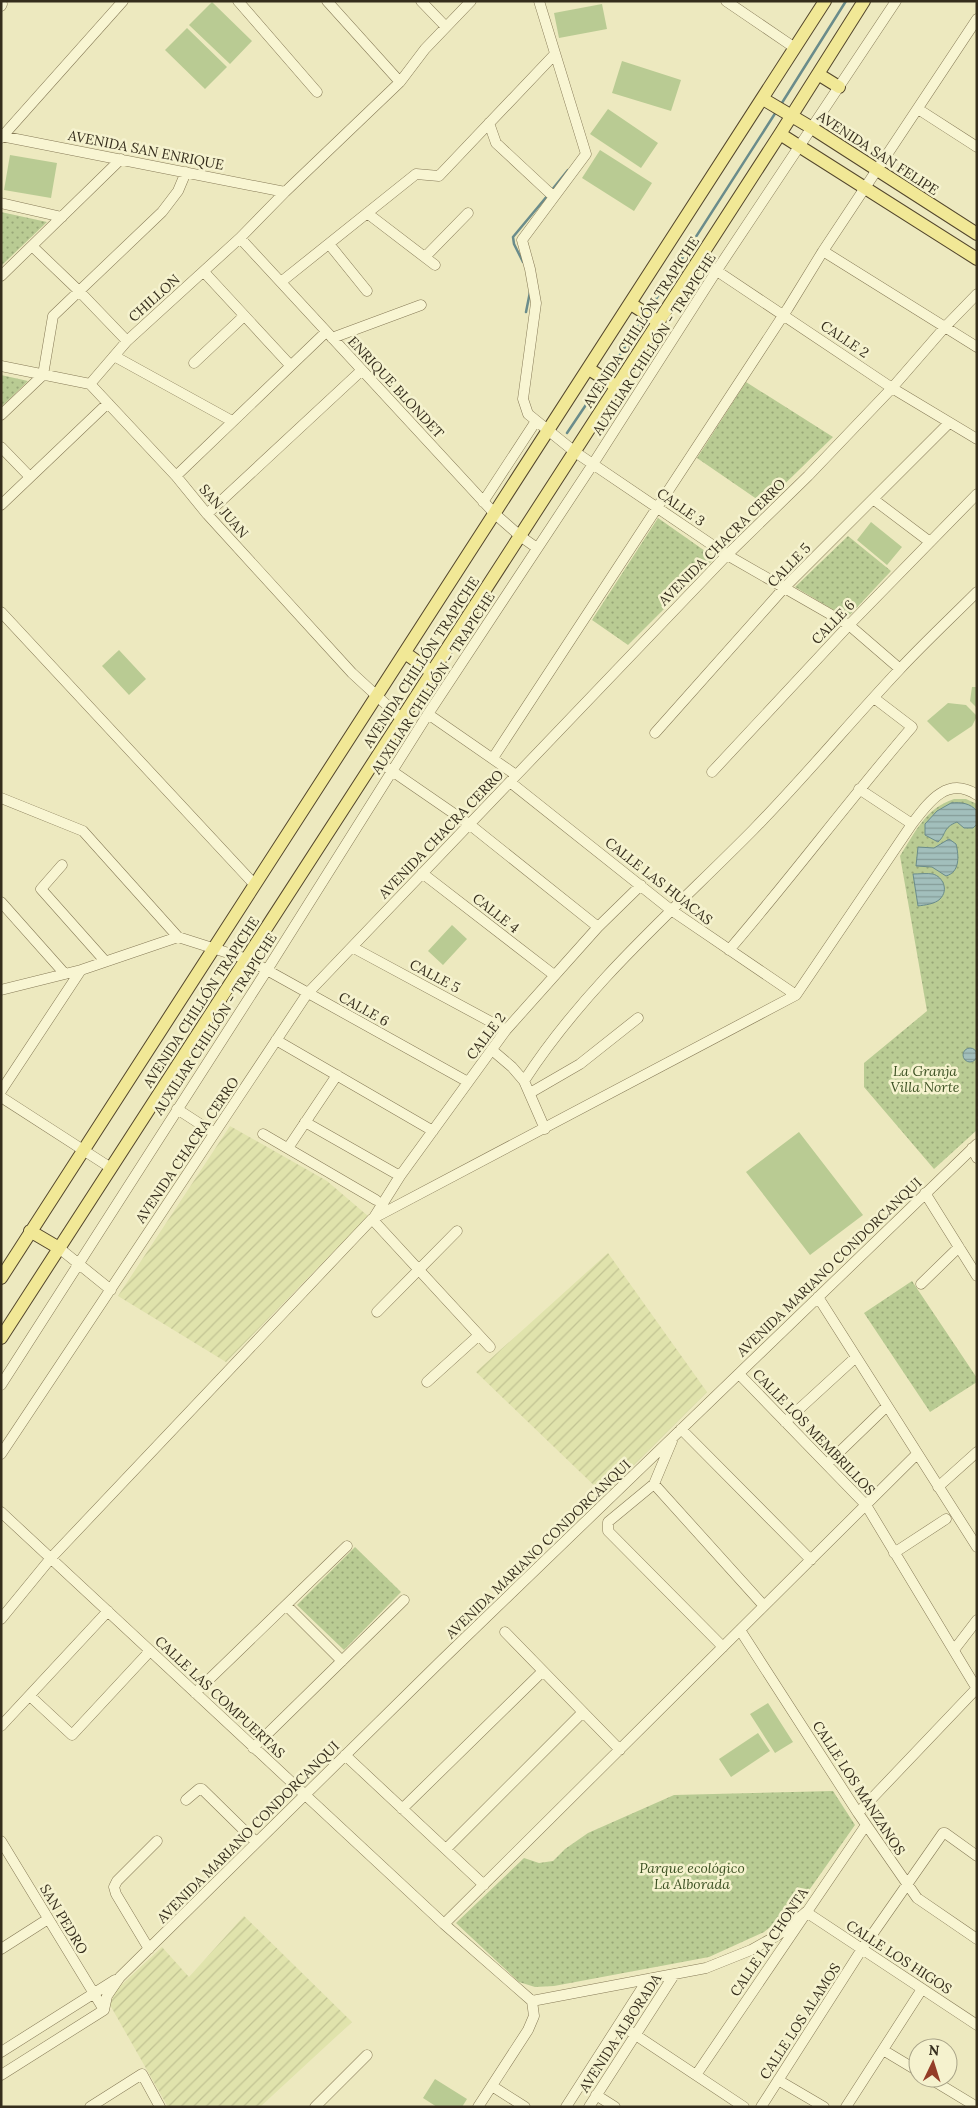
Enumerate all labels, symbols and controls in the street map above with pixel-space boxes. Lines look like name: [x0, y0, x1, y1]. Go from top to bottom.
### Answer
street label: AVENIDA SAN FELIPE: [813, 106, 942, 199]
street label: AVENIDA SAN ENRIQUE: [66, 126, 226, 174]
street label: AVENIDA CHILLÓN TRAPICHE: [578, 233, 703, 412]
street label: AUXILIAR CHILLÓN - TRAPICHE: [588, 249, 720, 439]
street label: CHILLON: [125, 270, 184, 326]
street label: CALLE 2: [817, 316, 873, 362]
street label: ENRIQUE BLONDET: [344, 332, 448, 442]
street label: AVENIDA CHACRA CERRO: [654, 475, 789, 610]
street label: SAN JUAN: [196, 480, 253, 542]
street label: CALLE 3: [653, 484, 709, 530]
street label: CALLE 5: [764, 539, 814, 591]
street label: AVENIDA CHILLÓN TRAPICHE: [358, 573, 483, 752]
street label: AUXILIAR CHILLÓN - TRAPICHE: [367, 588, 499, 778]
street label: CALLE 6: [807, 596, 859, 648]
street label: AVENIDA CHACRA CERRO: [374, 766, 507, 903]
street label: CALLE LAS HUACAS: [602, 833, 717, 929]
street label: CALLE 4: [469, 889, 523, 937]
street label: AVENIDA CHILLÓN TRAPICHE: [138, 913, 263, 1092]
street label: AUXILIAR CHILLÓN - TRAPICHE: [149, 929, 281, 1119]
street label: CALLE 5: [407, 955, 463, 997]
street label: CALLE 6: [336, 988, 392, 1030]
street label: CALLE 2: [462, 1009, 510, 1063]
park label: La Granja Villa Norte: [891, 1062, 960, 1096]
street label: AVENIDA CHACRA CERRO: [131, 1074, 243, 1227]
street label: AVENIDA MARIANO CONDORCANQUI: [732, 1174, 925, 1361]
street label: CALLE LOS MEMBRILLOS: [749, 1365, 879, 1499]
street label: AVENIDA MARIANO CONDORCANQUI: [441, 1456, 634, 1643]
street label: CALLE LAS COMPUERTAS: [151, 1632, 289, 1762]
street label: CALLE LOS MANZANOS: [809, 1717, 909, 1859]
street label: AVENIDA MARIANO CONDORCANQUI: [152, 1737, 343, 1928]
park label: Parque ecológico La Alborada: [639, 1859, 745, 1893]
street label: SAN PEDRO: [36, 1881, 92, 1957]
street label: CALLE LA CHONTA: [726, 1884, 812, 2000]
street label: CALLE LOS HIGOS: [843, 1916, 955, 1998]
street label: CALLE LOS ALAMOS: [756, 1959, 844, 2083]
street label: AVENIDA ALBORADA: [574, 1970, 665, 2097]
north arrow: [908, 2038, 958, 2088]
text: N: [928, 2041, 940, 2059]

